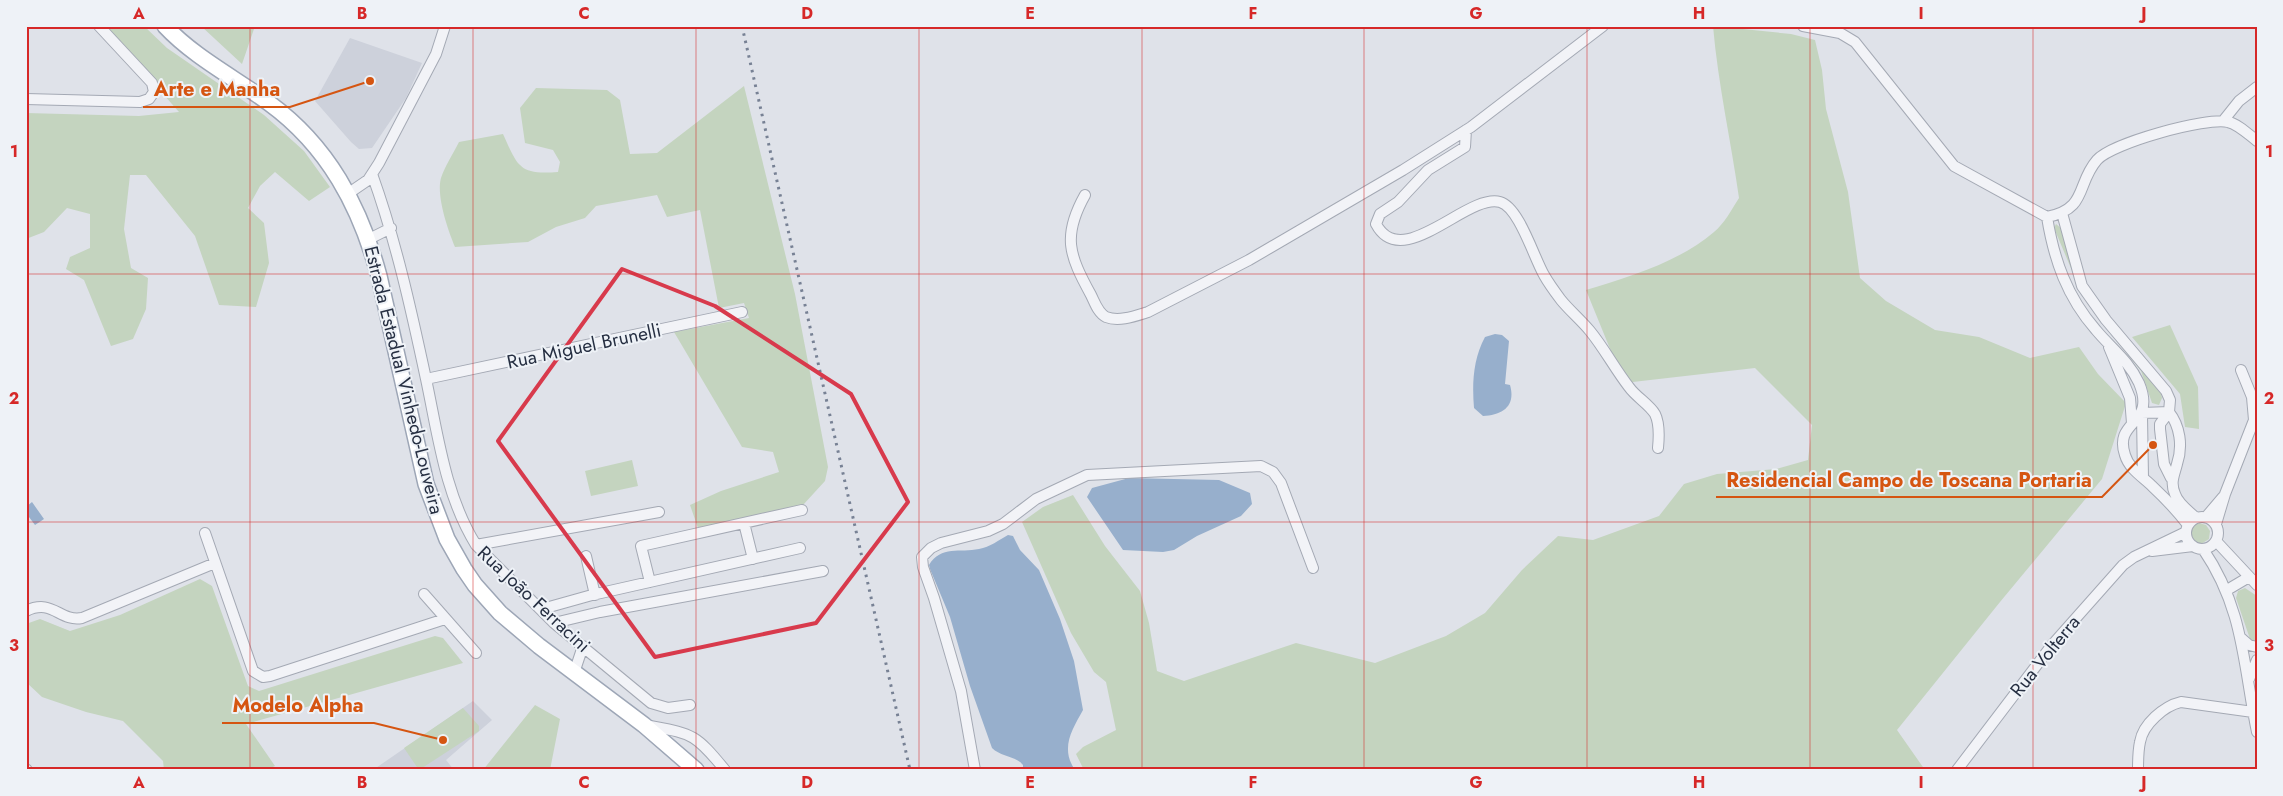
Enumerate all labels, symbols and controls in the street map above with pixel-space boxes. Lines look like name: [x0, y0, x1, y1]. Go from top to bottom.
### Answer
text: A: [132, 2, 145, 25]
text: B: [357, 2, 367, 25]
text: C: [578, 2, 590, 25]
text: D: [801, 2, 813, 25]
text: E: [1025, 2, 1035, 25]
text: F: [1249, 2, 1257, 25]
text: G: [1469, 2, 1483, 25]
text: H: [1693, 2, 1705, 25]
text: I: [1918, 2, 1924, 25]
text: J: [2138, 2, 2147, 25]
callout: Arte e Manha: [143, 72, 290, 107]
text: Arte e Manha: [153, 75, 280, 104]
text: 1: [10, 140, 18, 163]
text: 1: [2265, 140, 2273, 163]
street label: Estrada Estadual Vinhedo-Louveira: [358, 243, 450, 517]
street label: Rua Miguel Brunelli: [504, 316, 664, 376]
text: 2: [9, 387, 19, 410]
text: 2: [2264, 387, 2274, 410]
callout: Residencial Campo de Toscana Portaria: [1716, 462, 2102, 497]
text: Residencial Campo de Toscana Portaria: [1726, 466, 2092, 495]
street label: Rua João Ferracini: [472, 540, 596, 658]
street label: Rua Volterra: [2004, 610, 2086, 702]
text: 3: [9, 634, 19, 657]
text: 3: [2264, 634, 2274, 657]
callout: Modelo Alpha: [222, 688, 374, 723]
text: Modelo Alpha: [232, 691, 364, 720]
text: A: [132, 771, 145, 794]
text: B: [357, 771, 367, 794]
text: C: [578, 771, 590, 794]
text: D: [801, 771, 813, 794]
text: E: [1025, 771, 1035, 794]
text: F: [1249, 771, 1257, 794]
text: G: [1469, 771, 1483, 794]
text: H: [1693, 771, 1705, 794]
text: I: [1918, 771, 1924, 794]
text: J: [2138, 771, 2147, 794]

